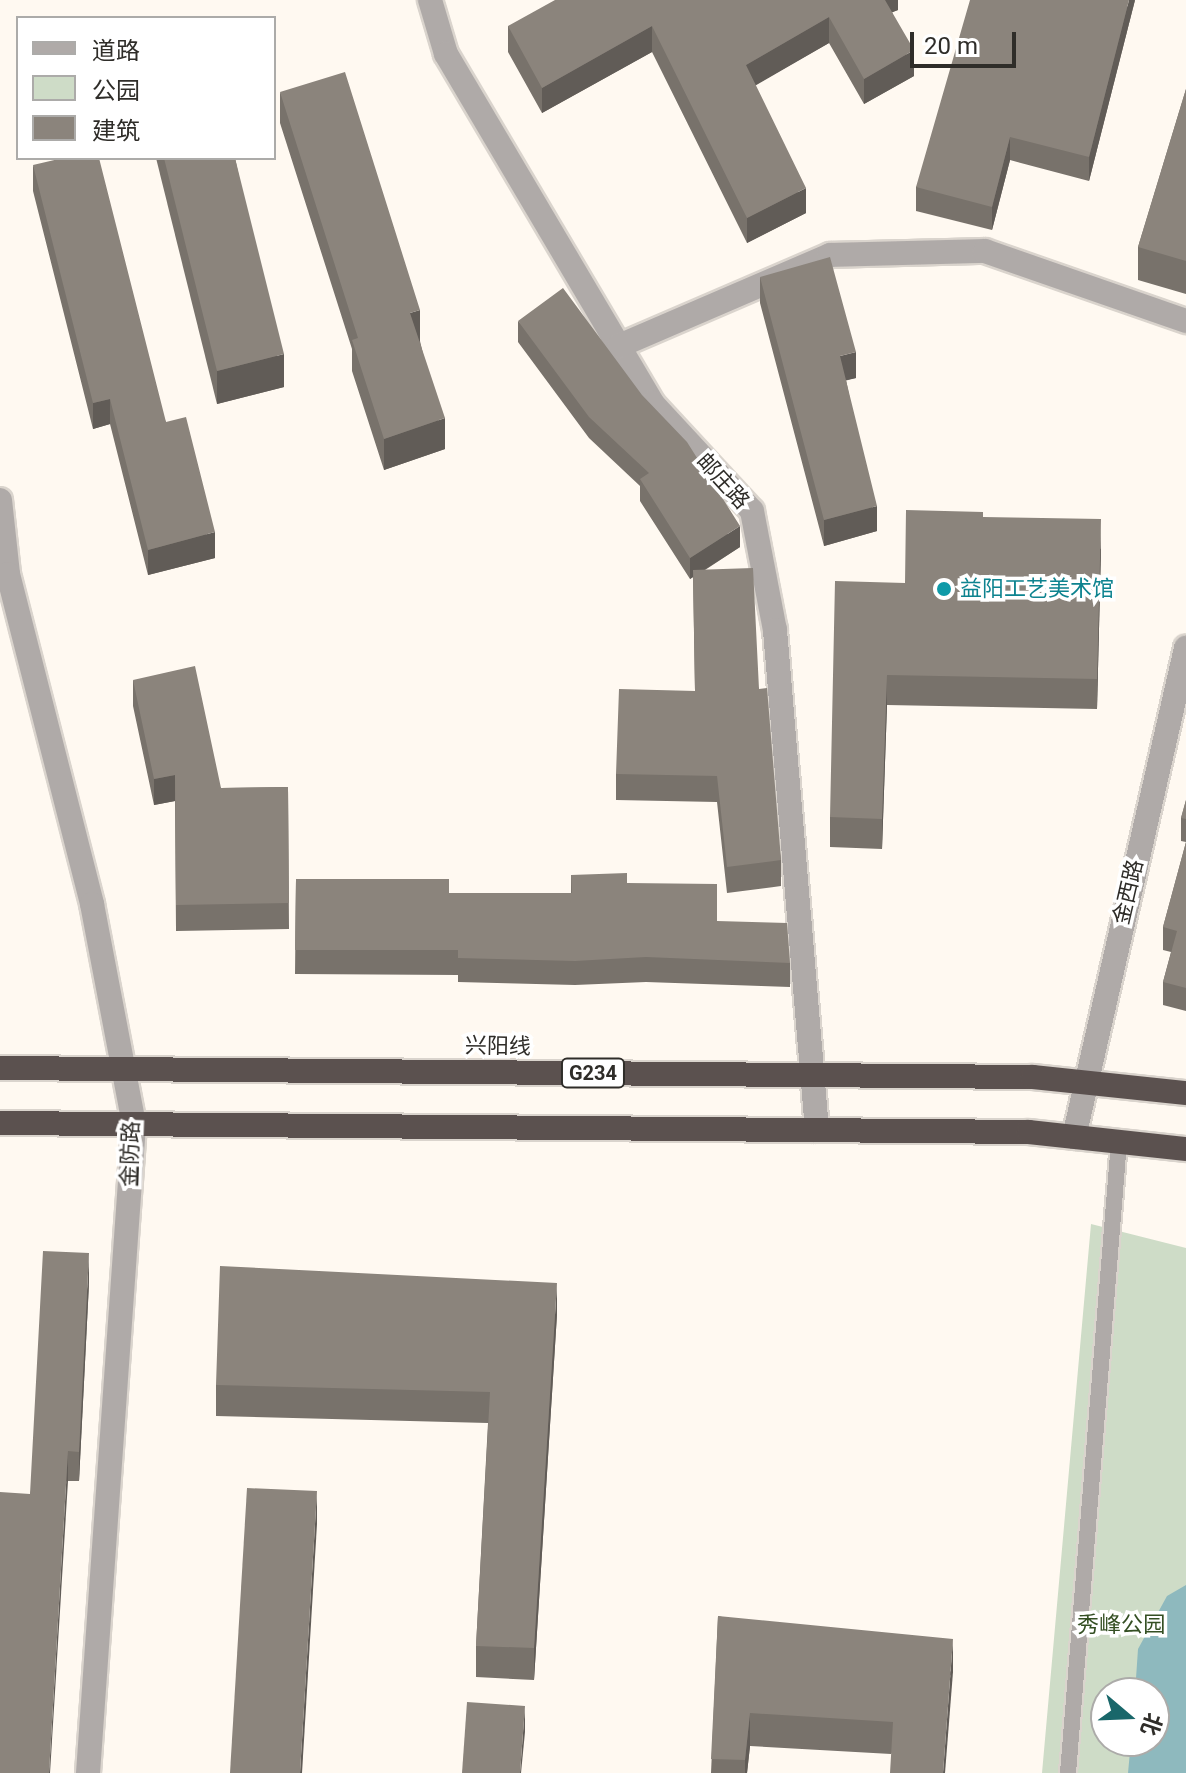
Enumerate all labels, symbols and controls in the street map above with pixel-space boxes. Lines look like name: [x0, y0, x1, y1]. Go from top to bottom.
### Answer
legend: [16, 16, 276, 160]
scale bar: [914, 16, 1020, 66]
text: 20 m: [924, 32, 978, 60]
text: 道路: [92, 37, 140, 65]
text: 公园: [92, 77, 140, 105]
text: 建筑: [92, 117, 140, 145]
street label: 邮庄路: [691, 448, 755, 514]
place label: 益阳工艺美术馆: [960, 576, 1114, 602]
marker: 益阳工艺美术馆: [935, 580, 953, 598]
street label: 金西路: [1108, 857, 1148, 927]
street label: 兴阳线: [465, 1032, 531, 1060]
road number: G234: [559, 1057, 627, 1089]
street label: 金防路: [116, 1121, 144, 1187]
park label: 秀峰公园: [1077, 1612, 1165, 1638]
north arrow: [1090, 1677, 1170, 1757]
text: 北: [1136, 1710, 1167, 1739]

